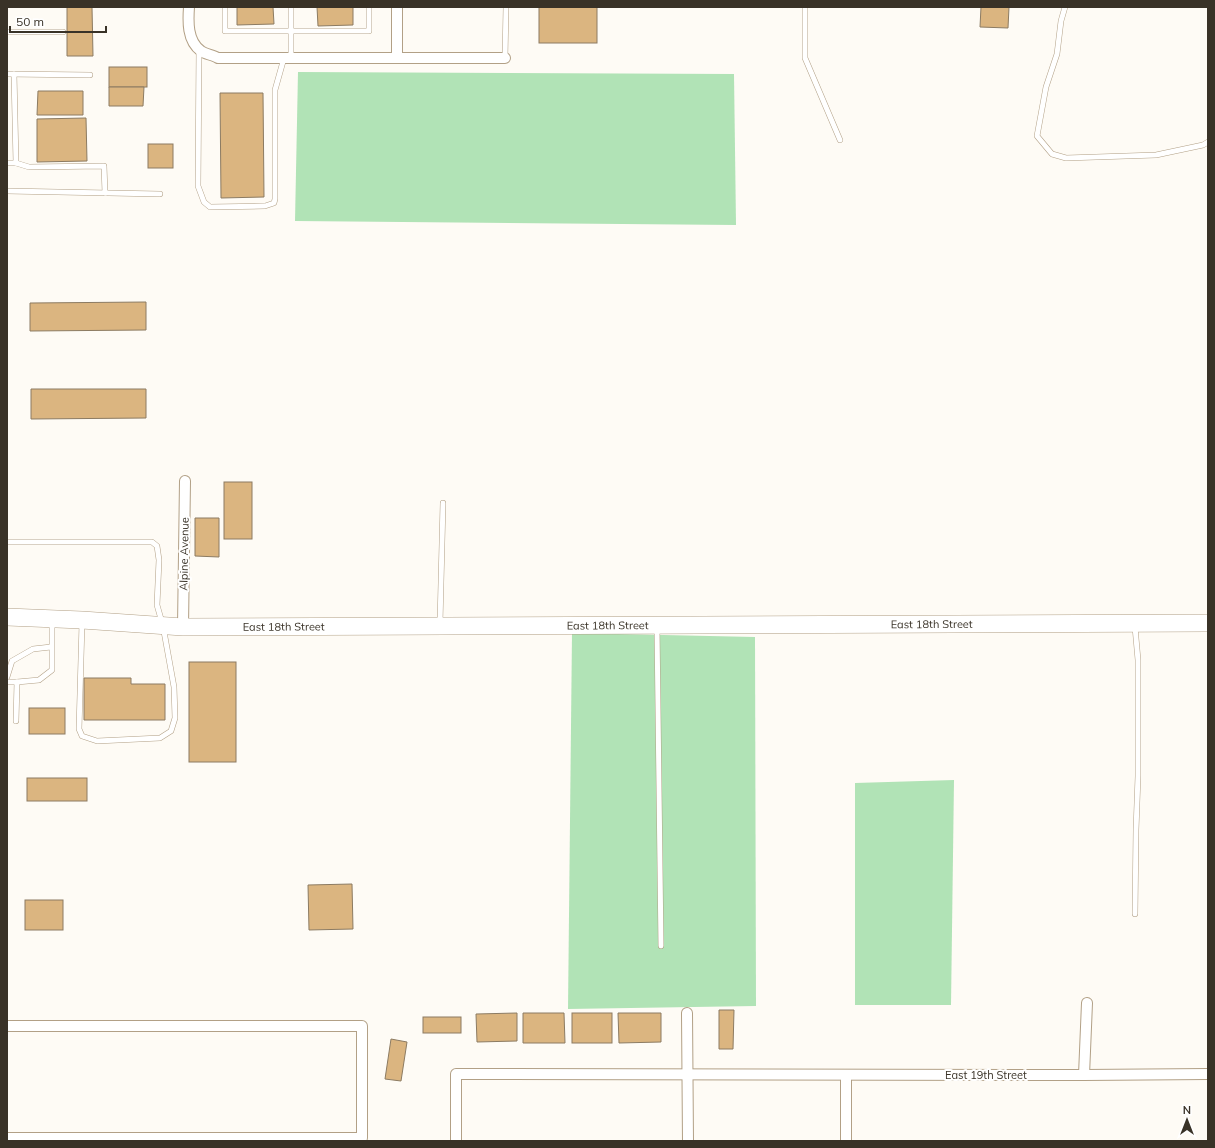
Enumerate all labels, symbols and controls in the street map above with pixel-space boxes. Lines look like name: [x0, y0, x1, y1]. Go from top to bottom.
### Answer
scale bar: [10, 8, 106, 34]
text: 50 m: [16, 14, 44, 29]
street label: Alpine Avenue: [176, 517, 192, 591]
street label: East 18th Street: [891, 617, 973, 631]
street label: East 18th Street: [567, 618, 649, 633]
street label: East 18th Street: [243, 619, 325, 634]
street label: East 19th Street: [945, 1068, 1027, 1082]
north arrow: [1167, 1100, 1207, 1140]
text: N: [1183, 1103, 1191, 1117]

